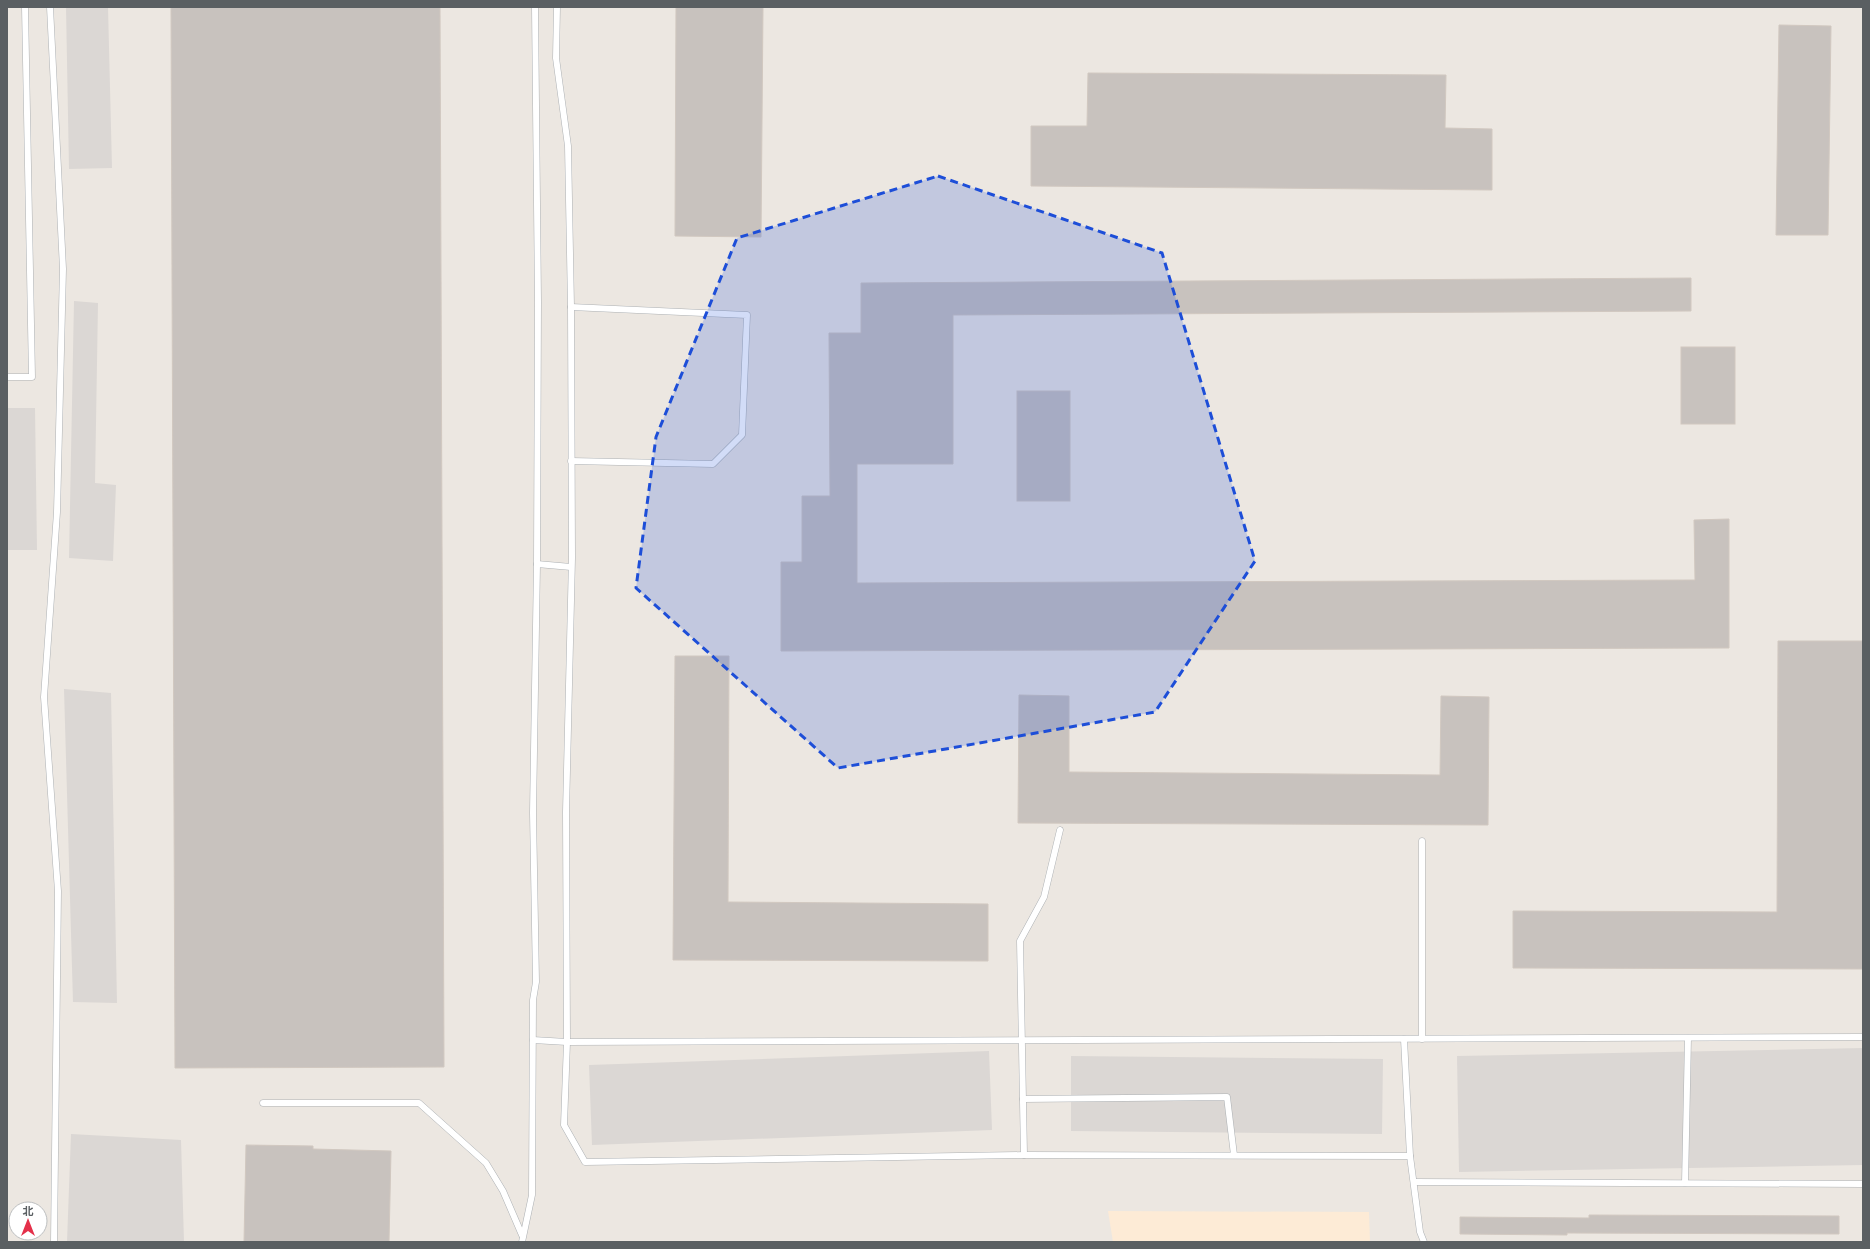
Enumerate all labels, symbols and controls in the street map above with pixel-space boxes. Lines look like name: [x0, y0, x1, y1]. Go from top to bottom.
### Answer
north arrow: [8, 1201, 48, 1241]
text: 北: [23, 1204, 34, 1218]

